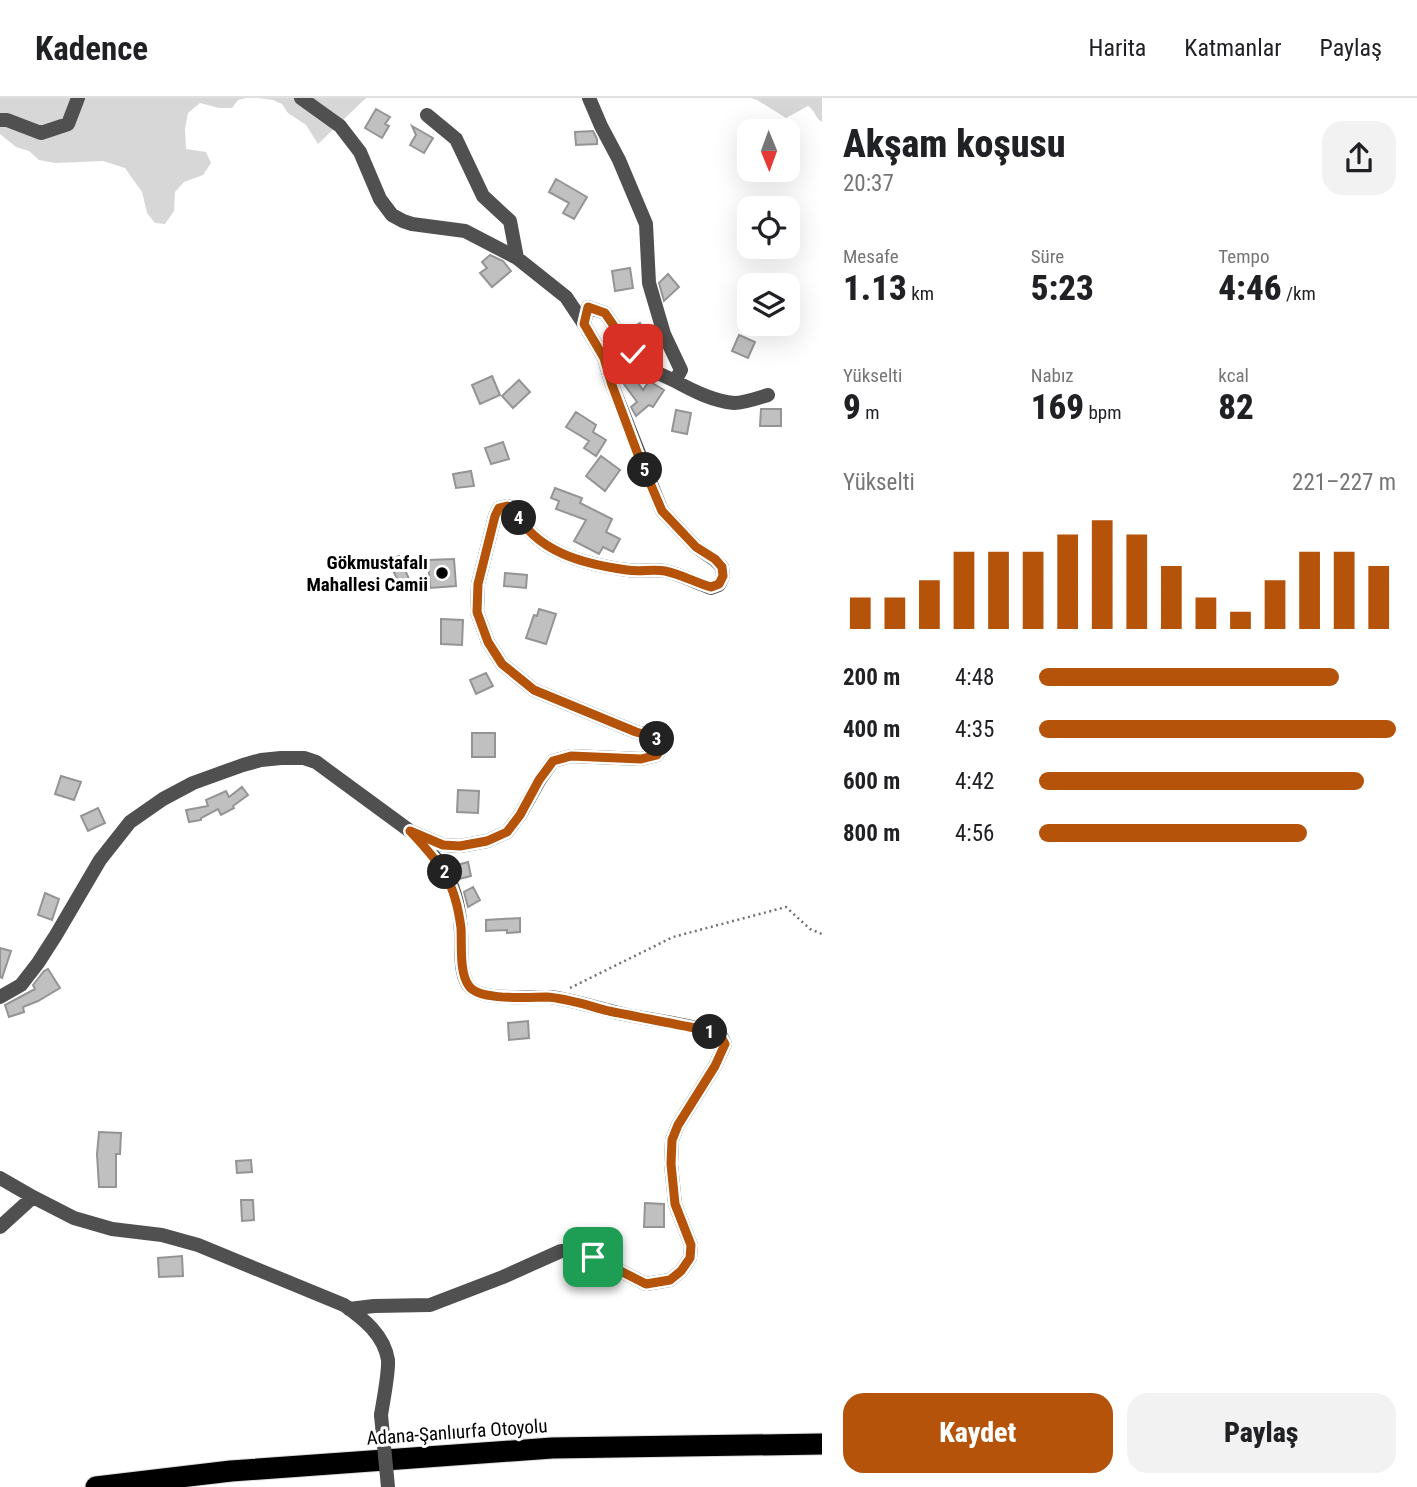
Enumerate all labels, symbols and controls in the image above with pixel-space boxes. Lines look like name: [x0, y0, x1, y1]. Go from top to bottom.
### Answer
text: Kadence: [35, 29, 148, 68]
text: Harita: [1089, 34, 1146, 62]
text: Katmanlar: [1184, 34, 1282, 62]
text: Paylaş: [1320, 34, 1382, 62]
north arrow: [737, 119, 800, 182]
map controls: [737, 119, 800, 336]
button: share: [1322, 121, 1396, 195]
text: Akşam koşusu: [843, 122, 1065, 166]
text: 20:37: [843, 170, 894, 197]
button: locate: [737, 196, 800, 259]
text: Mesafe: [843, 245, 899, 268]
text: Süre: [1031, 245, 1064, 268]
text: Tempo: [1218, 245, 1269, 268]
text: 1.13: [843, 268, 907, 309]
text: 5:23: [1031, 268, 1094, 309]
text: 4:46: [1218, 268, 1282, 309]
button: layers: [737, 273, 800, 336]
text: km: [907, 282, 934, 305]
text: /km: [1282, 282, 1316, 305]
pin: [603, 324, 663, 384]
icon: check: [614, 335, 652, 373]
text: Yükselti: [843, 364, 902, 387]
text: Nabız: [1031, 364, 1074, 387]
text: kcal: [1218, 364, 1249, 387]
text: 9: [843, 387, 861, 428]
text: 169: [1031, 387, 1084, 428]
text: 82: [1218, 387, 1254, 428]
text: m: [861, 401, 879, 424]
text: bpm: [1084, 401, 1121, 424]
pin: 5: [628, 452, 662, 488]
text: 5: [640, 458, 649, 481]
text: Yükselti: [843, 469, 915, 496]
text: 221–227 m: [1292, 469, 1396, 496]
pin: 4: [502, 500, 536, 536]
text: 4: [514, 506, 523, 529]
place label: Gökmustafalı Mahallesi Camii: [306, 551, 428, 596]
marker: Gökmustafalı Mahallesi Camii: [434, 565, 450, 581]
text: 200 m: [843, 664, 900, 691]
text: 4:48: [955, 664, 994, 691]
text: 400 m: [843, 716, 900, 743]
text: 4:35: [955, 716, 994, 743]
pin: 3: [640, 722, 674, 756]
text: 3: [652, 727, 661, 750]
text: 600 m: [843, 768, 900, 795]
text: 4:42: [955, 768, 994, 795]
text: 800 m: [843, 820, 900, 847]
text: 4:56: [955, 820, 994, 847]
pin: 2: [428, 854, 462, 890]
text: 2: [440, 860, 449, 883]
pin: 1: [692, 1014, 728, 1049]
text: 1: [705, 1020, 714, 1043]
pin: [563, 1227, 623, 1287]
icon: arrive: [574, 1238, 612, 1276]
button: Kaydet: [843, 1393, 1113, 1473]
button: Paylaş: [1127, 1393, 1396, 1473]
street label: Adana-Şanlıurfa Otoyolu: [366, 1414, 548, 1450]

